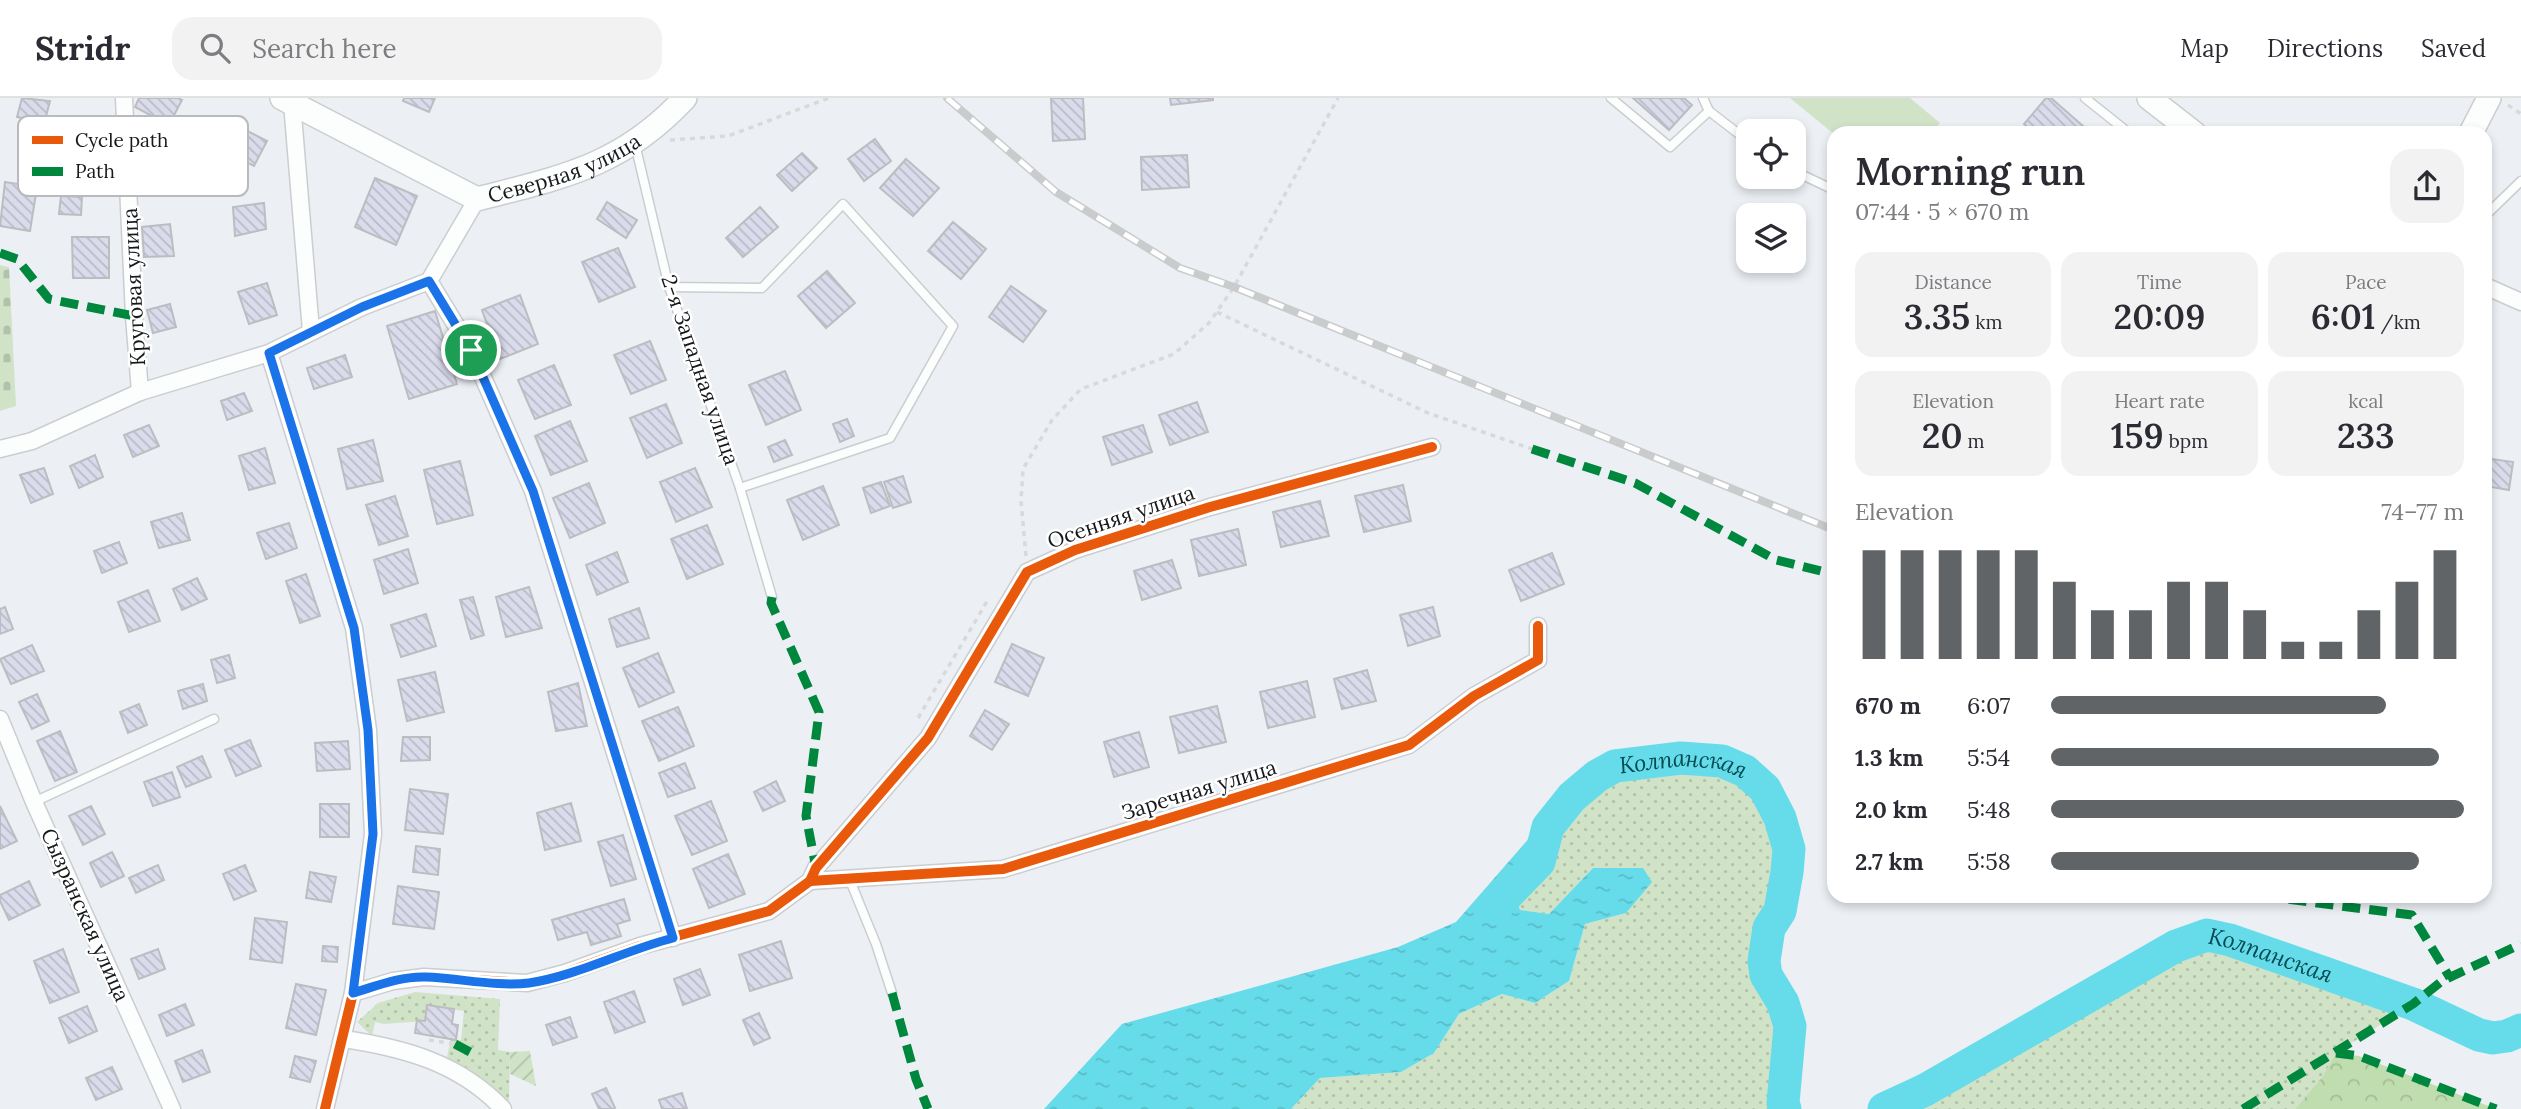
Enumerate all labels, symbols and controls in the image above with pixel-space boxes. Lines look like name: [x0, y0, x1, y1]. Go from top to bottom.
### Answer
search box: [172, 17, 662, 80]
text: Stridr: [35, 27, 130, 69]
icon: search: [196, 29, 234, 67]
text: Search here: [252, 32, 397, 65]
text: Map: [2180, 33, 2229, 64]
text: Directions: [2267, 33, 2383, 64]
text: Saved: [2421, 33, 2486, 64]
legend: [18, 116, 248, 196]
map controls: [1736, 119, 1806, 273]
button: locate: [1736, 119, 1806, 189]
street label: Северная улица: [485, 127, 646, 209]
text: Cycle path: [75, 128, 168, 152]
text: Morning run: [1855, 147, 2085, 195]
button: share: [2390, 149, 2464, 223]
text: Path: [75, 159, 115, 183]
text: 07:44 · 5 × 670 m: [1855, 197, 2029, 226]
button: layers: [1736, 203, 1806, 273]
street label: Круговая улица: [116, 207, 151, 367]
text: Distance: [1915, 270, 1992, 294]
text: Time: [2137, 270, 2182, 294]
text: Pace: [2345, 270, 2387, 294]
street label: 2-я Западная улица: [655, 271, 746, 469]
text: 3.35: [1904, 294, 1970, 339]
text: 20:09: [2114, 294, 2205, 339]
text: 6:01: [2311, 294, 2376, 339]
text: km: [1970, 310, 2002, 334]
text: /km: [2376, 310, 2421, 334]
pin: [441, 320, 501, 380]
icon: arrive: [452, 331, 490, 369]
text: Elevation: [1912, 389, 1994, 413]
text: Heart rate: [2114, 389, 2205, 413]
text: kcal: [2348, 389, 2383, 413]
text: 20: [1922, 413, 1963, 458]
text: 159: [2111, 413, 2164, 458]
text: 233: [2337, 413, 2395, 458]
text: m: [1963, 429, 1985, 453]
text: bpm: [2164, 429, 2208, 453]
street label: Осенняя улица: [1044, 479, 1198, 554]
text: Elevation: [1855, 497, 1954, 526]
text: 74–77 m: [2381, 497, 2464, 526]
text: 670 m: [1855, 691, 1921, 720]
text: 6:07: [1967, 691, 2010, 720]
water label: Колпанская: [1617, 743, 1752, 784]
text: 1.3 km: [1855, 743, 1923, 772]
text: 5:54: [1967, 743, 2010, 772]
street label: Заречная улица: [1118, 753, 1280, 826]
text: 2.0 km: [1855, 795, 1928, 824]
text: 5:48: [1967, 795, 2011, 824]
street label: Сызранская улица: [35, 824, 136, 1006]
text: 2.7 km: [1855, 847, 1924, 876]
text: 5:58: [1967, 847, 2011, 876]
water label: Колпанская: [2206, 921, 2337, 989]

